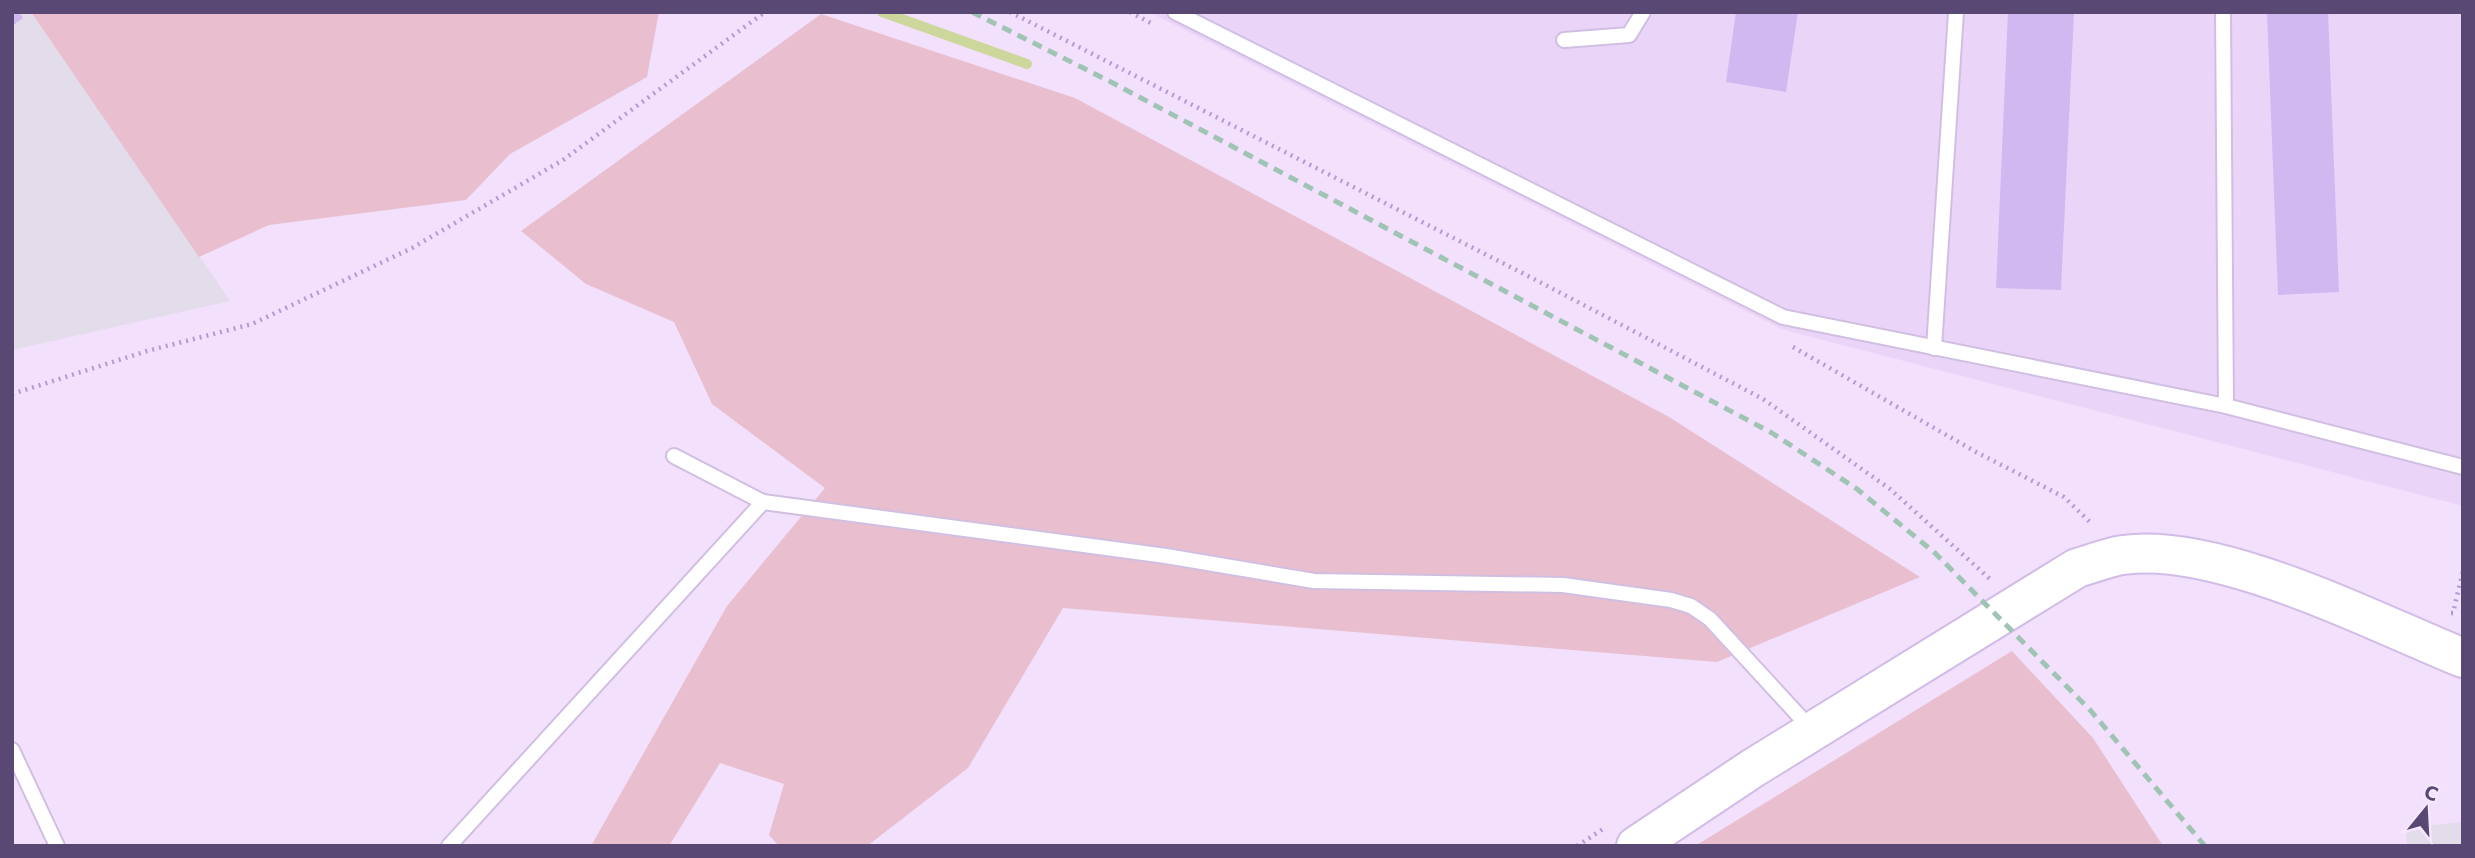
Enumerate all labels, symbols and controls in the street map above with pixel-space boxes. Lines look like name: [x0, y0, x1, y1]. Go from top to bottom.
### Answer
north arrow: [2391, 774, 2461, 844]
text: С: [2422, 779, 2441, 805]

